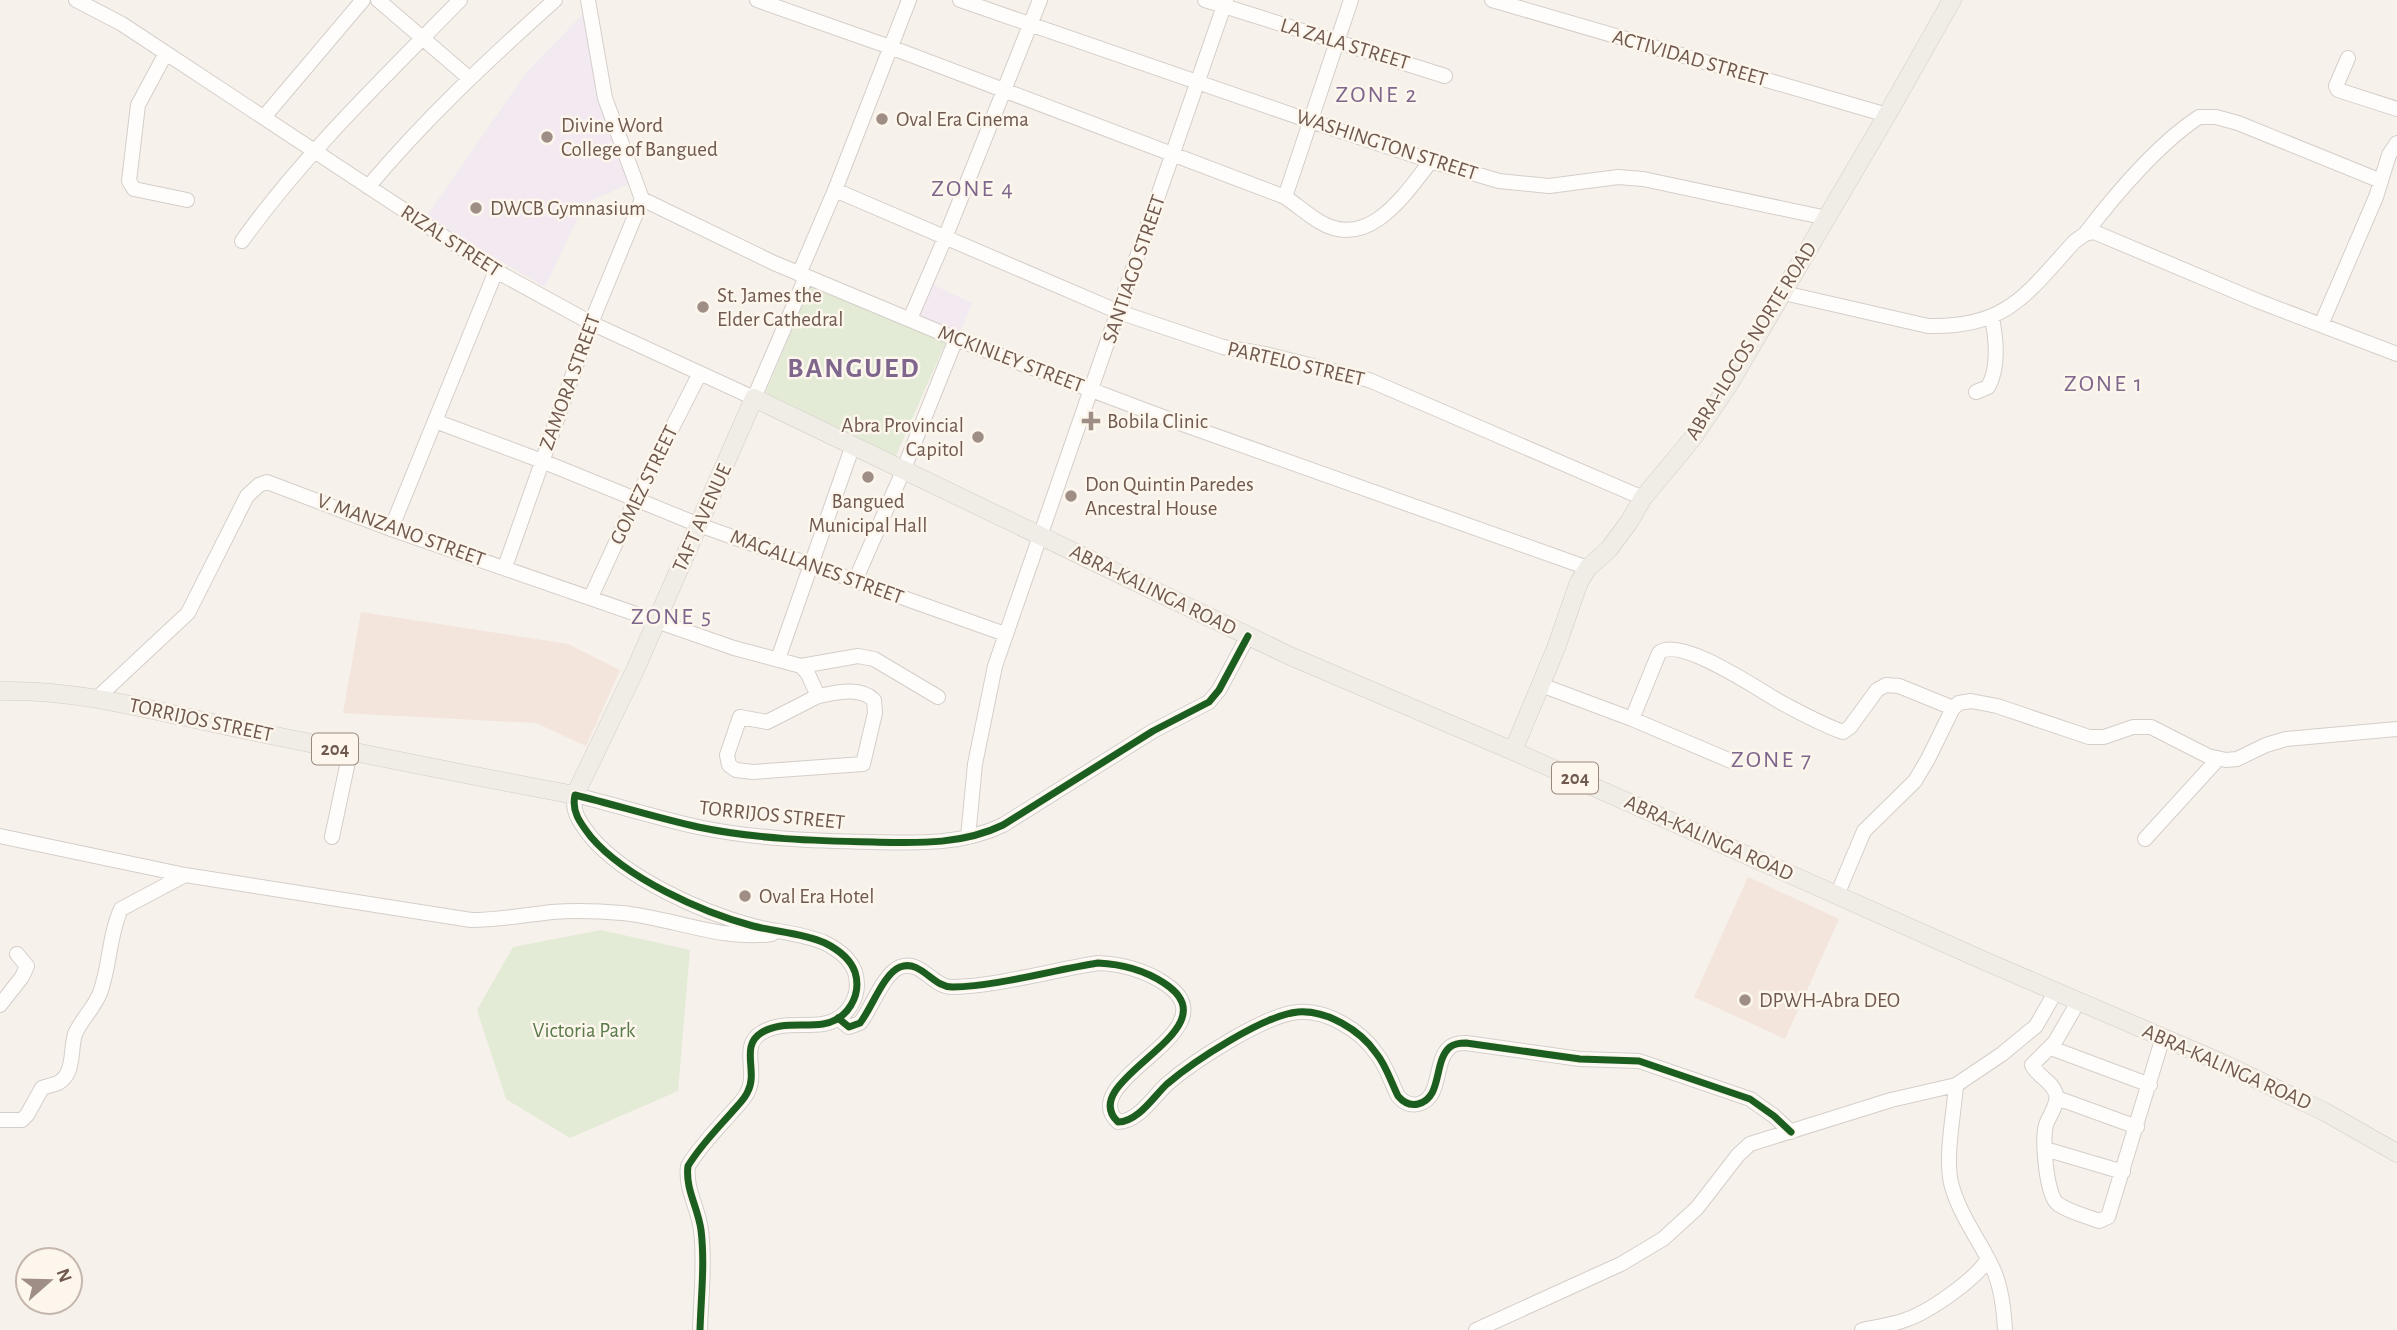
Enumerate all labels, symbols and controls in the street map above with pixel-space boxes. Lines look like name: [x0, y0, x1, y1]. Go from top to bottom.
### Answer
street label: LA ZALA STREET: [1278, 14, 1412, 74]
street label: ACTIVIDAD STREET: [1610, 26, 1770, 90]
district label: ZONE 2: [1336, 83, 1418, 107]
street label: WASHINGTON STREET: [1294, 106, 1480, 184]
place label: Oval Era Cinema: [896, 109, 1029, 130]
marker: Oval Era Cinema: [874, 111, 890, 127]
place label: Divine Word College of Bangued: [561, 115, 718, 160]
marker: Divine Word College of Bangued: [539, 129, 555, 145]
district label: ZONE 4: [931, 177, 1015, 201]
street label: SANTIAGO STREET: [1099, 192, 1169, 346]
place label: DWCB Gymnasium: [490, 198, 646, 219]
marker: DWCB Gymnasium: [468, 200, 484, 216]
street label: RIZAL STREET: [397, 201, 505, 281]
street label: ABRA-ILOCOS NORTE ROAD: [1681, 238, 1821, 444]
place label: St. James the Elder Cathedral: [717, 285, 843, 330]
marker: St. James the Elder Cathedral: [695, 299, 711, 315]
street label: ZAMORA STREET: [536, 311, 604, 453]
street label: MCKINLEY STREET: [935, 322, 1087, 396]
street label: PARTELO STREET: [1225, 338, 1367, 390]
district label: BANGUED: [787, 355, 921, 383]
district label: ZONE 1: [2064, 372, 2144, 396]
marker: Bobila Clinic: [1081, 411, 1101, 431]
place label: Bobila Clinic: [1107, 411, 1208, 432]
place label: Abra Provincial Capitol: [841, 415, 964, 460]
street label: GOMEZ STREET: [606, 422, 682, 548]
marker: Abra Provincial Capitol: [970, 429, 986, 445]
street label: TAFT AVENUE: [669, 461, 735, 575]
marker: Bangued Municipal Hall: [860, 469, 876, 485]
place label: Don Quintin Paredes Ancestral House: [1085, 474, 1254, 519]
marker: Don Quintin Paredes Ancestral House: [1063, 488, 1079, 504]
street label: V. MANZANO STREET: [314, 490, 488, 570]
place label: Bangued Municipal Hall: [809, 491, 927, 536]
street label: MAGALLANES STREET: [728, 526, 906, 608]
street label: ABRA-KALINGA ROAD: [1066, 541, 1240, 639]
district label: ZONE 5: [631, 605, 713, 629]
street label: TORRIJOS STREET: [127, 694, 275, 746]
road number: 204: [312, 734, 358, 764]
district label: ZONE 7: [1731, 748, 1813, 772]
road number: 204: [1552, 762, 1598, 793]
street label: ABRA-KALINGA ROAD: [1621, 791, 1797, 885]
street label: TORRIJOS STREET: [698, 797, 846, 833]
place label: Oval Era Hotel: [759, 886, 874, 907]
marker: Oval Era Hotel: [737, 888, 753, 904]
place label: DPWH-Abra DEO: [1759, 990, 1900, 1011]
marker: DPWH-Abra DEO: [1737, 992, 1753, 1008]
park label: Victoria Park: [533, 1020, 636, 1041]
street label: ABRA-KALINGA ROAD: [2139, 1020, 2315, 1114]
north arrow: [14, 1246, 84, 1316]
text: N: [52, 1266, 75, 1285]

